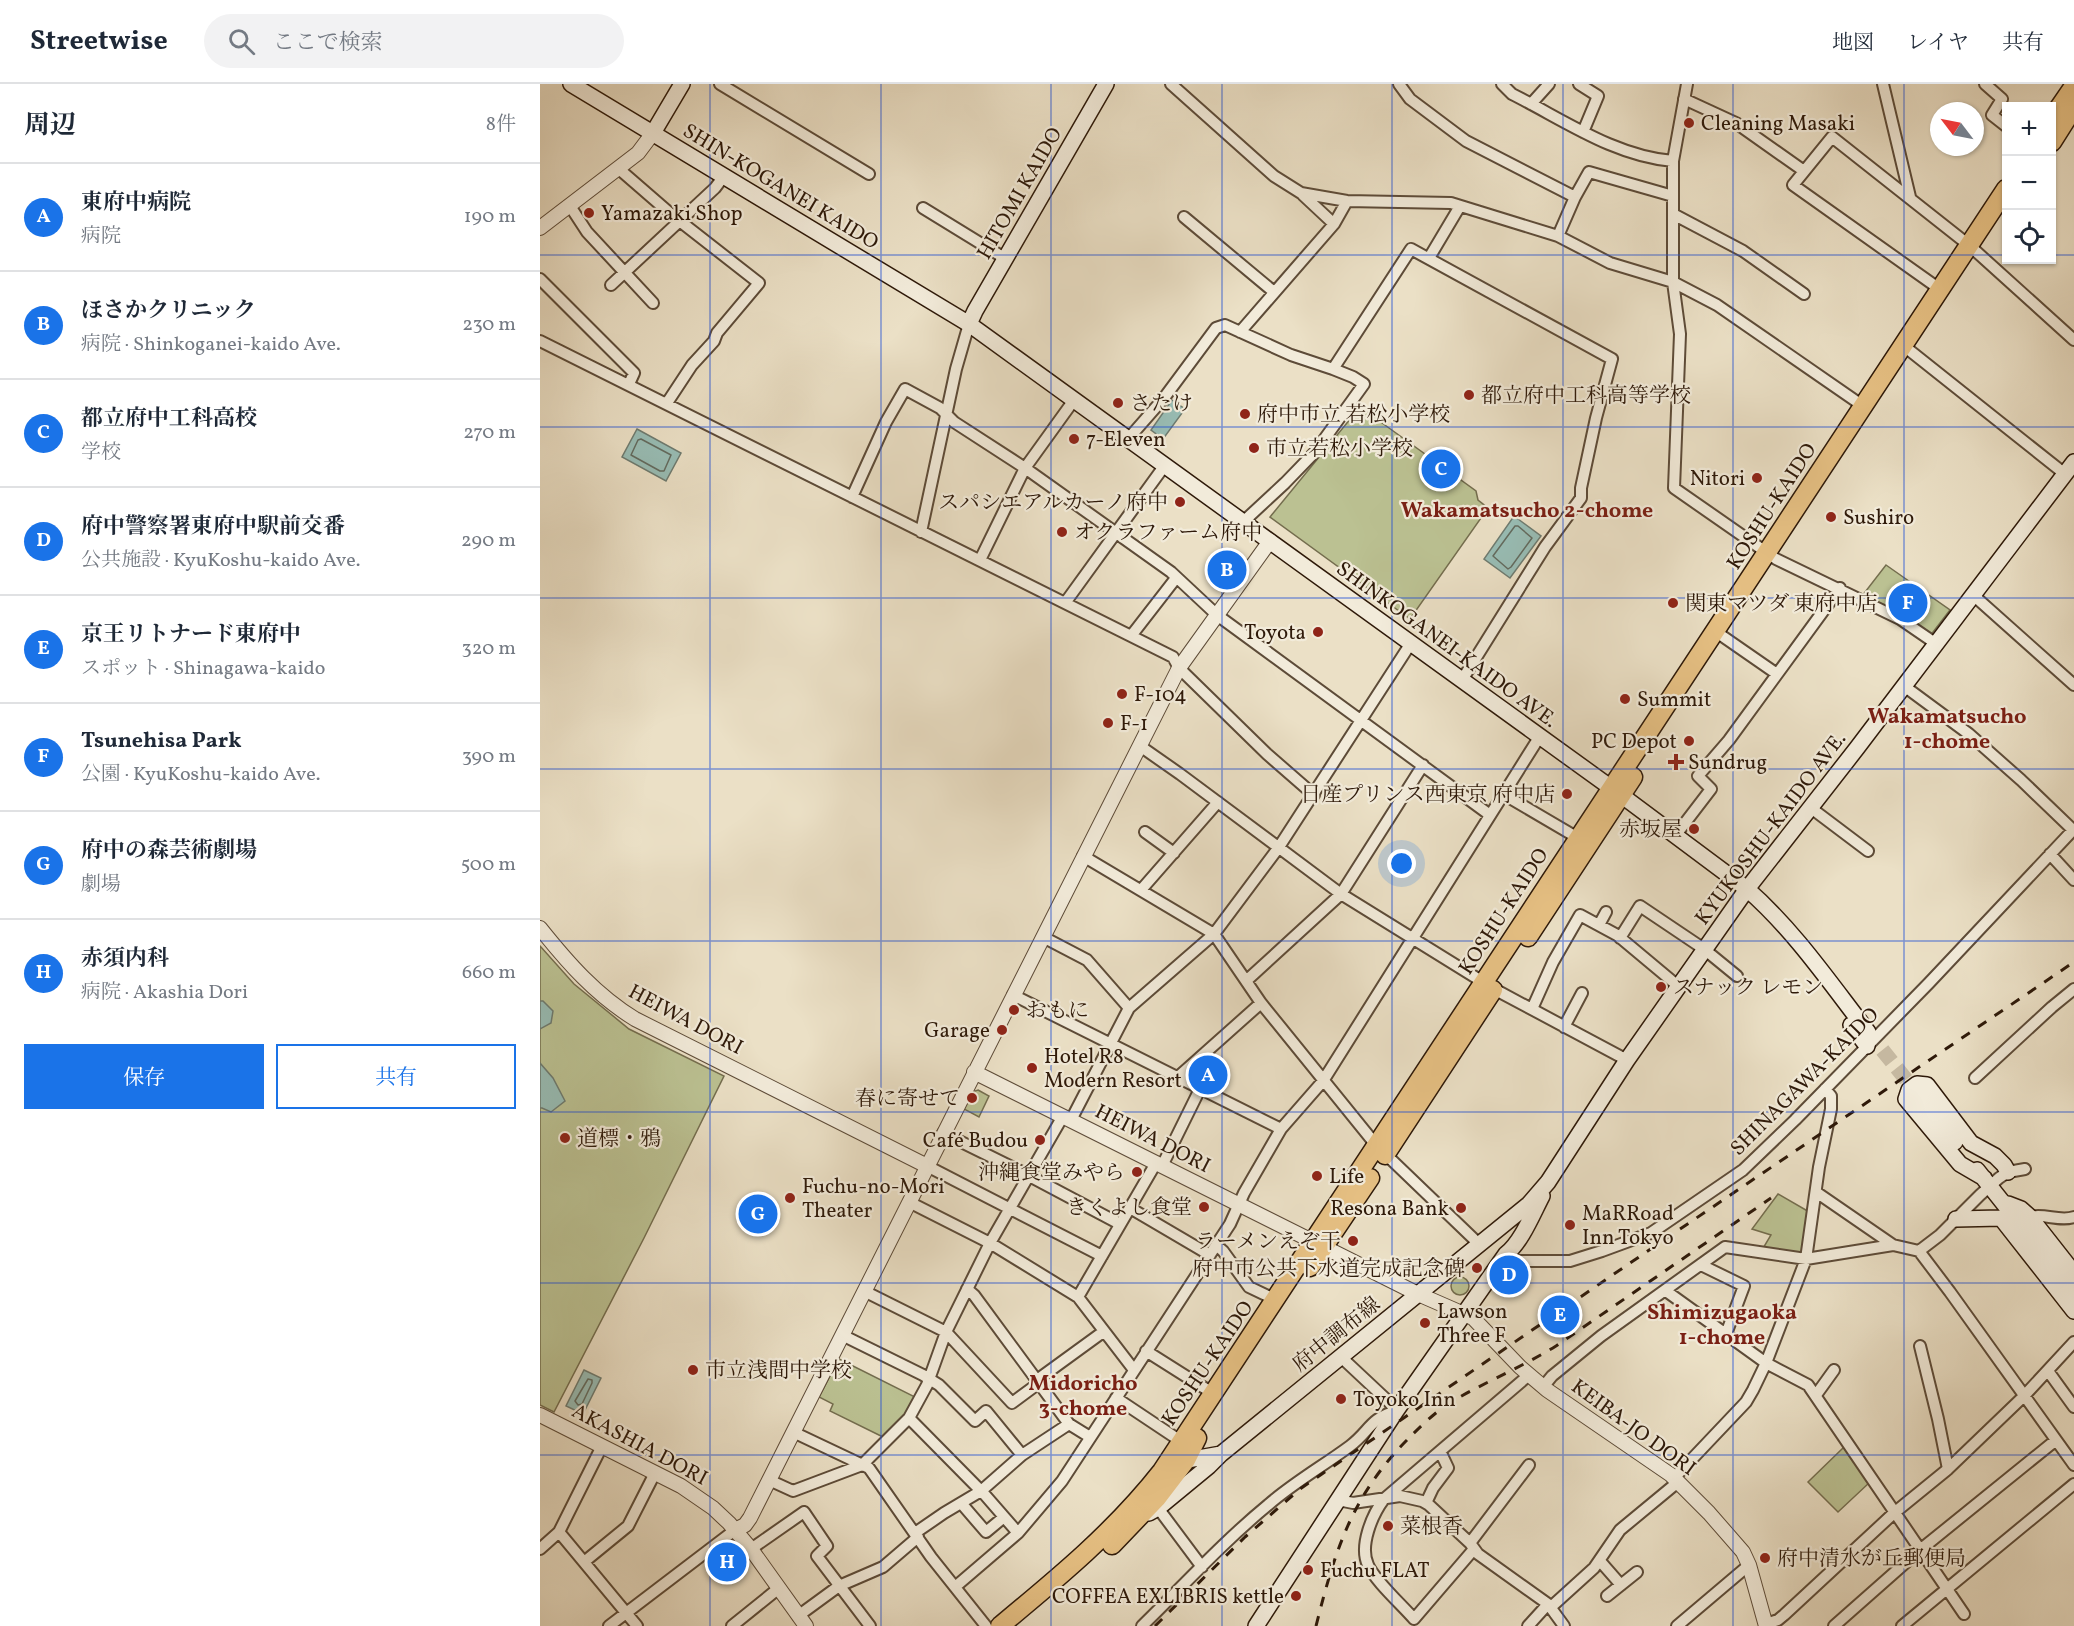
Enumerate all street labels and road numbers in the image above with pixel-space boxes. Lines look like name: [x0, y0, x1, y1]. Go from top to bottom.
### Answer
street label: SHIN-KOGANEI KAIDO: [677, 117, 884, 257]
street label: HITOMI KAIDO: [971, 122, 1070, 265]
street label: KOSHU-KAIDO: [1720, 438, 1824, 576]
street label: SHINKOGANEI-KAIDO AVE.: [1330, 555, 1563, 735]
street label: KYUKOSHU-KAIDO AVE.: [1689, 726, 1854, 932]
street label: KOSHU-KAIDO: [1452, 843, 1556, 981]
street label: HEIWA DORI: [623, 978, 748, 1063]
street label: SHINAGAWA-KAIDO: [1724, 1001, 1886, 1163]
street label: HEIWA DORI: [1089, 1098, 1215, 1181]
street label: 府中調布線: [1287, 1291, 1387, 1379]
street label: KOSHU-KAIDO: [1155, 1295, 1261, 1432]
street label: KEIBA-JO DORI: [1565, 1373, 1702, 1484]
street label: AKASHIA DORI: [566, 1397, 712, 1493]

